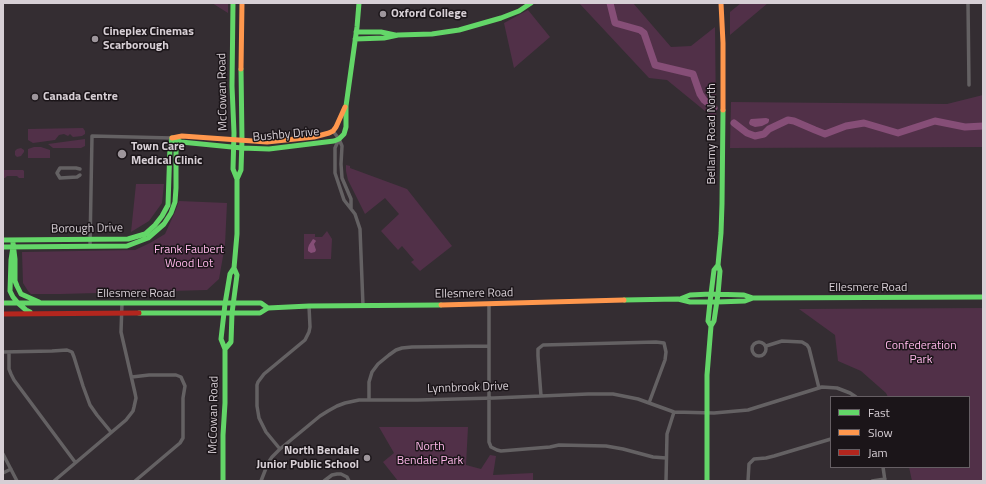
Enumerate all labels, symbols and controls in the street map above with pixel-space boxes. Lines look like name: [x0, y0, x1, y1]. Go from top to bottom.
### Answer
place label: Oxford College: [391, 7, 467, 21]
marker: Oxford College: [378, 9, 388, 19]
place label: Cineplex Cinemas Scarborough: [103, 25, 194, 53]
marker: Cineplex Cinemas Scarborough: [90, 34, 100, 44]
street label: McCowan Road: [215, 53, 231, 131]
street label: Bellamy Road North: [705, 83, 719, 185]
place label: Canada Centre: [43, 90, 118, 104]
marker: Canada Centre: [30, 92, 40, 102]
street label: Bushby Drive: [252, 125, 320, 145]
place label: Town Care Medical Clinic: [131, 140, 202, 168]
marker: Town Care Medical Clinic: [116, 148, 128, 160]
street label: Borough Drive: [51, 221, 123, 237]
park label: Frank Faubert Wood Lot: [154, 243, 224, 271]
street label: Ellesmere Road: [829, 281, 907, 295]
street label: Ellesmere Road: [435, 286, 513, 302]
street label: Ellesmere Road: [97, 287, 175, 301]
park label: Confederation Park: [885, 339, 957, 367]
street label: McCowan Road: [206, 376, 222, 454]
street label: Lynnbrook Drive: [427, 379, 509, 397]
legend: [830, 396, 970, 468]
text: Fast: [868, 403, 890, 422]
text: Slow: [868, 423, 893, 442]
park label: North Bendale Park: [397, 440, 463, 468]
text: Jam: [868, 443, 888, 462]
place label: North Bendale Junior Public School: [256, 444, 359, 472]
marker: North Bendale Junior Public School: [362, 453, 372, 463]

